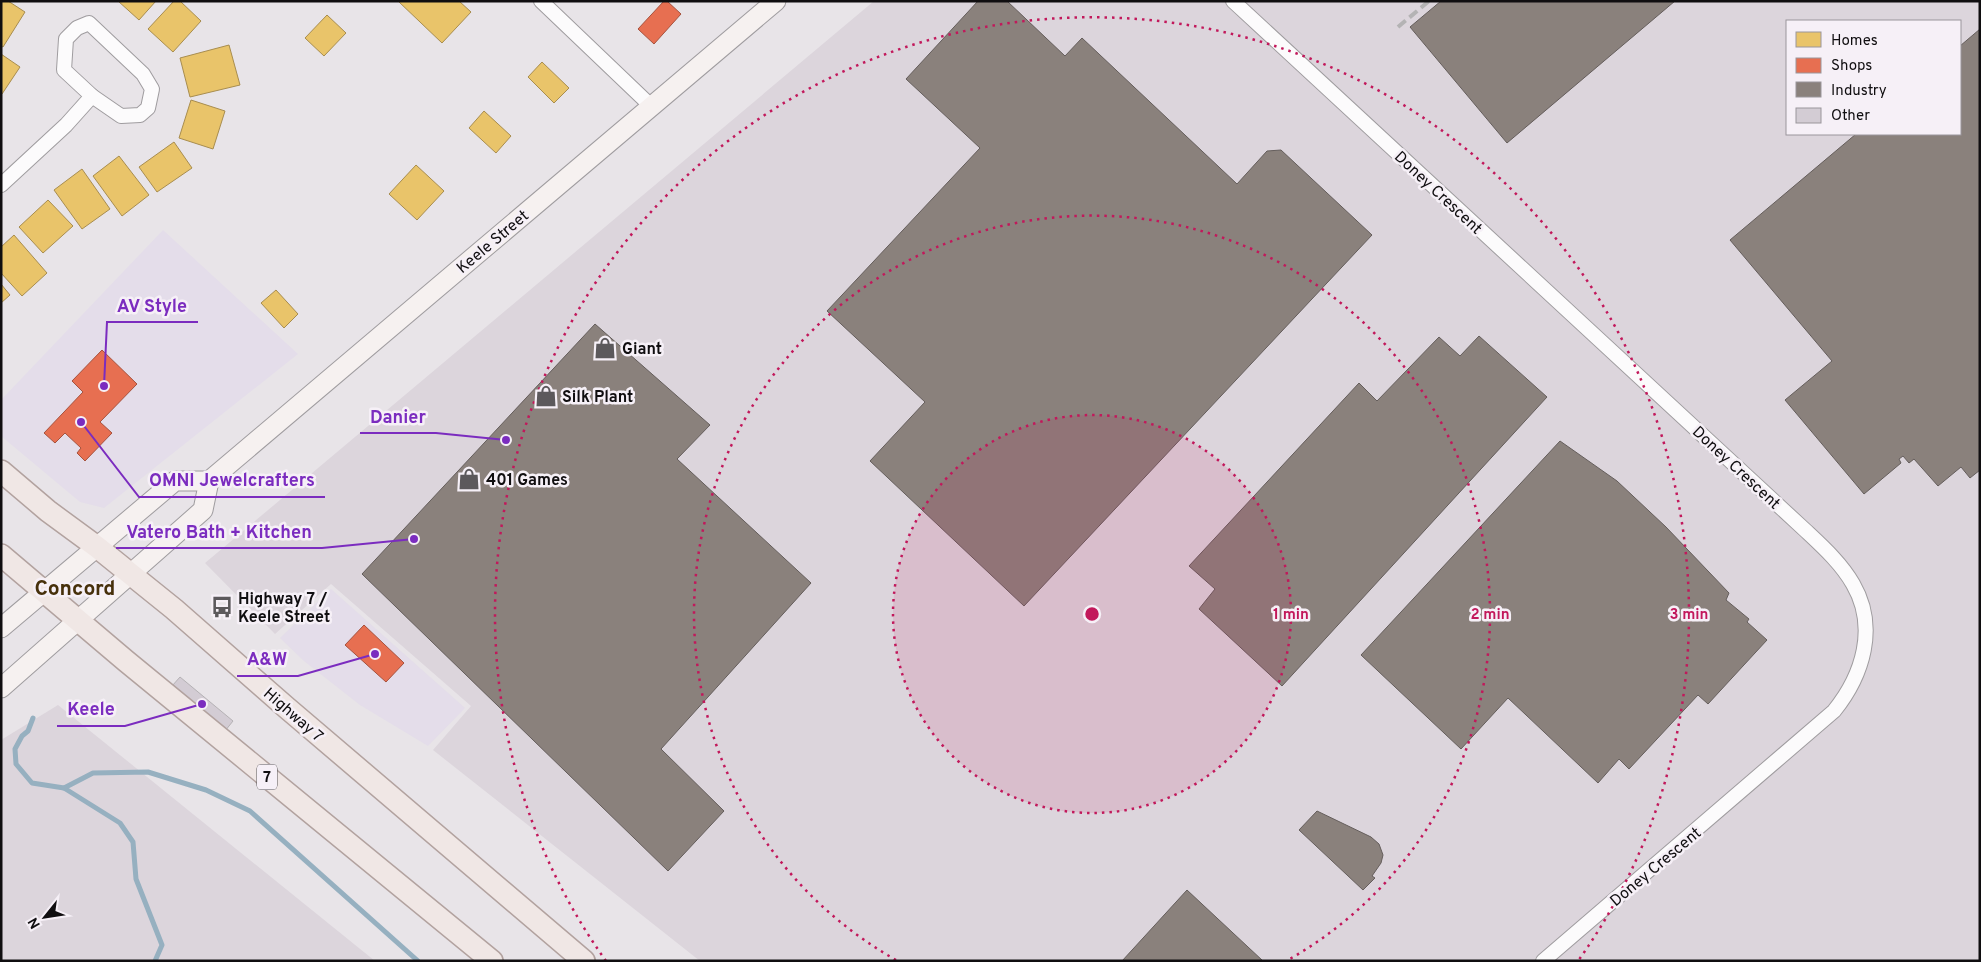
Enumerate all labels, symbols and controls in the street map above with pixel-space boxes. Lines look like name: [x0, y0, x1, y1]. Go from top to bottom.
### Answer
legend: [1786, 20, 1961, 135]
text: Homes: [1831, 32, 1878, 51]
text: Shops: [1831, 57, 1872, 76]
text: Industry: [1831, 82, 1887, 101]
text: Other: [1831, 107, 1870, 126]
street label: Doney Crescent: [1389, 148, 1486, 239]
street label: Keele Street: [453, 206, 534, 279]
callout: AV Style: [107, 289, 198, 322]
text: AV Style: [117, 296, 187, 319]
shop icon: Giant: [592, 335, 618, 361]
place label: Giant: [622, 340, 662, 360]
shop icon: Silk Plant: [533, 383, 559, 409]
place label: Silk Plant: [562, 388, 633, 408]
callout: Danier: [360, 400, 436, 433]
text: Danier: [370, 407, 426, 430]
street label: Doney Crescent: [1687, 423, 1784, 514]
callout: OMNI Jewelcrafters: [139, 464, 325, 497]
shop icon: 401 Games: [456, 466, 482, 492]
text: OMNI Jewelcrafters: [149, 470, 315, 493]
place label: 401 Games: [486, 471, 568, 491]
callout: Vatero Bath + Kitchen: [116, 515, 322, 548]
text: Vatero Bath + Kitchen: [126, 522, 312, 545]
district label: Concord: [35, 576, 115, 603]
place label: Highway 7 / Keele Street: [238, 590, 330, 628]
bus stop icon: Highway 7 / Keele Street: [209, 594, 235, 620]
centre of rings: [1083, 605, 1101, 623]
text: 1 min: [1273, 606, 1309, 625]
text: 2 min: [1470, 606, 1510, 625]
text: 3 min: [1669, 606, 1709, 625]
callout: A&W: [237, 643, 298, 676]
text: A&W: [247, 649, 287, 672]
street label: Highway 7: [259, 684, 327, 747]
callout: Keele: [57, 693, 125, 726]
text: Keele: [67, 699, 115, 722]
road number: 7: [257, 764, 277, 790]
street label: Doney Crescent: [1607, 824, 1706, 912]
north arrow: [20, 892, 70, 942]
text: N: [25, 914, 45, 931]

